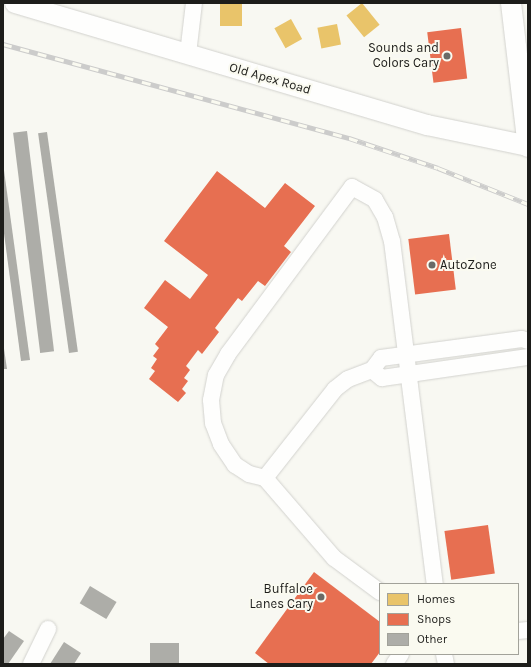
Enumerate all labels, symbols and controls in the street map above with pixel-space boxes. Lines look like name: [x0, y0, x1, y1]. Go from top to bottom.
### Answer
place label: Sounds and Colors Cary: [368, 41, 439, 72]
marker: Sounds and Colors Cary: [442, 51, 452, 61]
street label: Old Apex Road: [227, 60, 313, 98]
place label: AutoZone: [440, 257, 497, 273]
marker: AutoZone: [427, 260, 437, 270]
place label: Buffaloe Lanes Cary: [249, 582, 313, 613]
legend: [379, 583, 519, 655]
marker: Buffaloe Lanes Cary: [316, 592, 326, 602]
text: Homes: [417, 592, 455, 606]
text: Shops: [417, 612, 451, 626]
text: Other: [417, 632, 447, 646]

